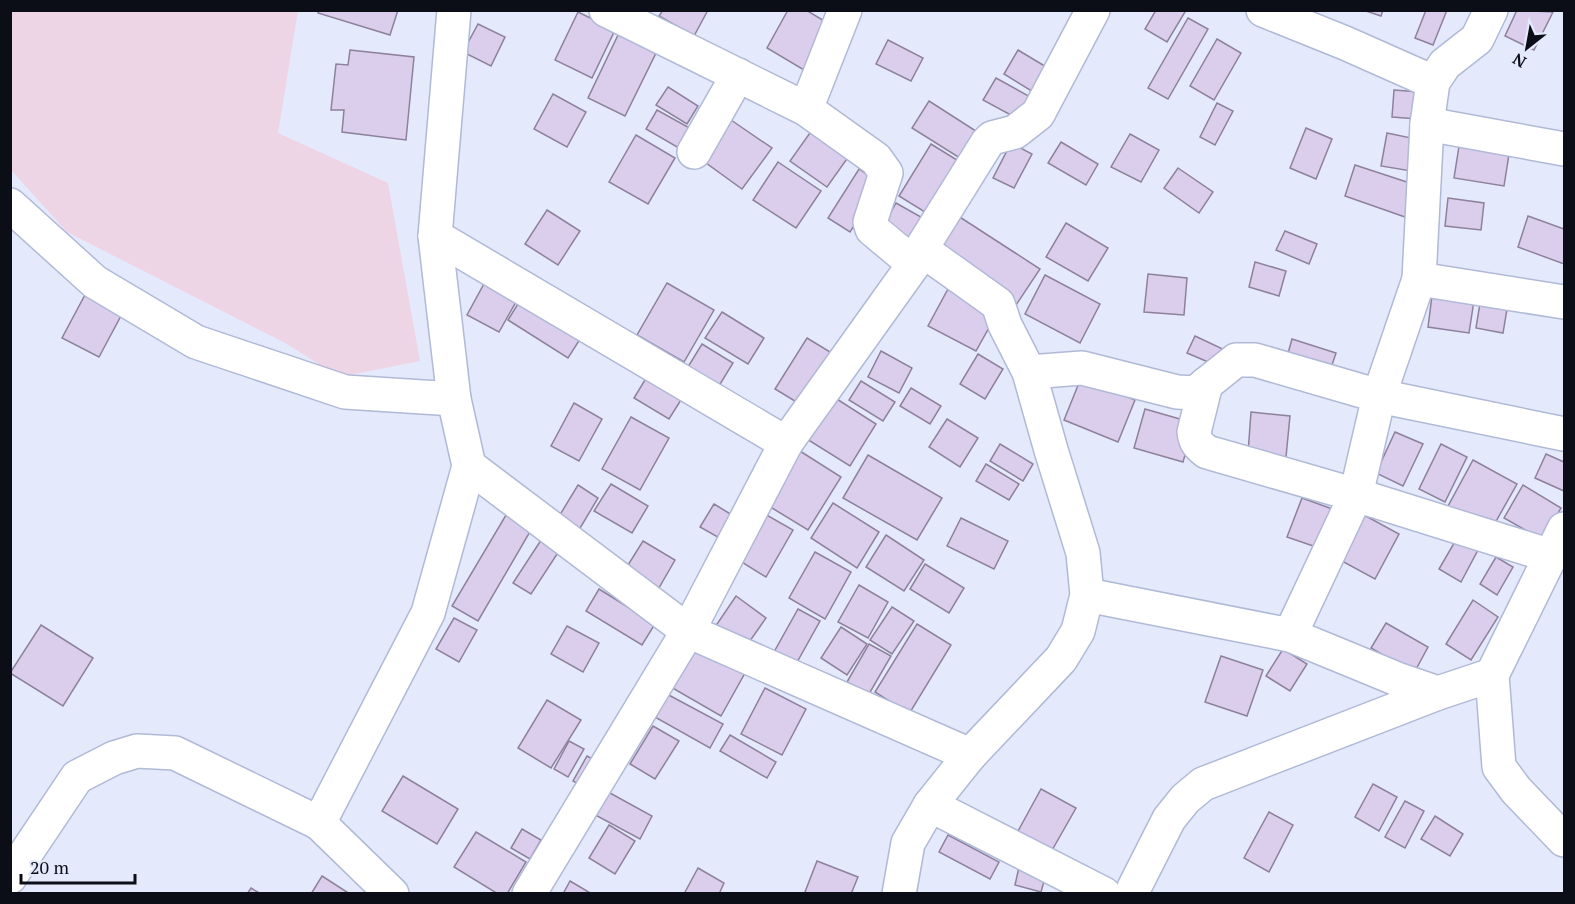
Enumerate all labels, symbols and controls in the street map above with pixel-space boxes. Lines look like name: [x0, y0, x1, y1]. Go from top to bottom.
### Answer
north arrow: [1497, 18, 1557, 78]
text: N: [1508, 48, 1530, 73]
scale bar: [21, 847, 135, 885]
text: 20 m: [30, 855, 70, 879]

